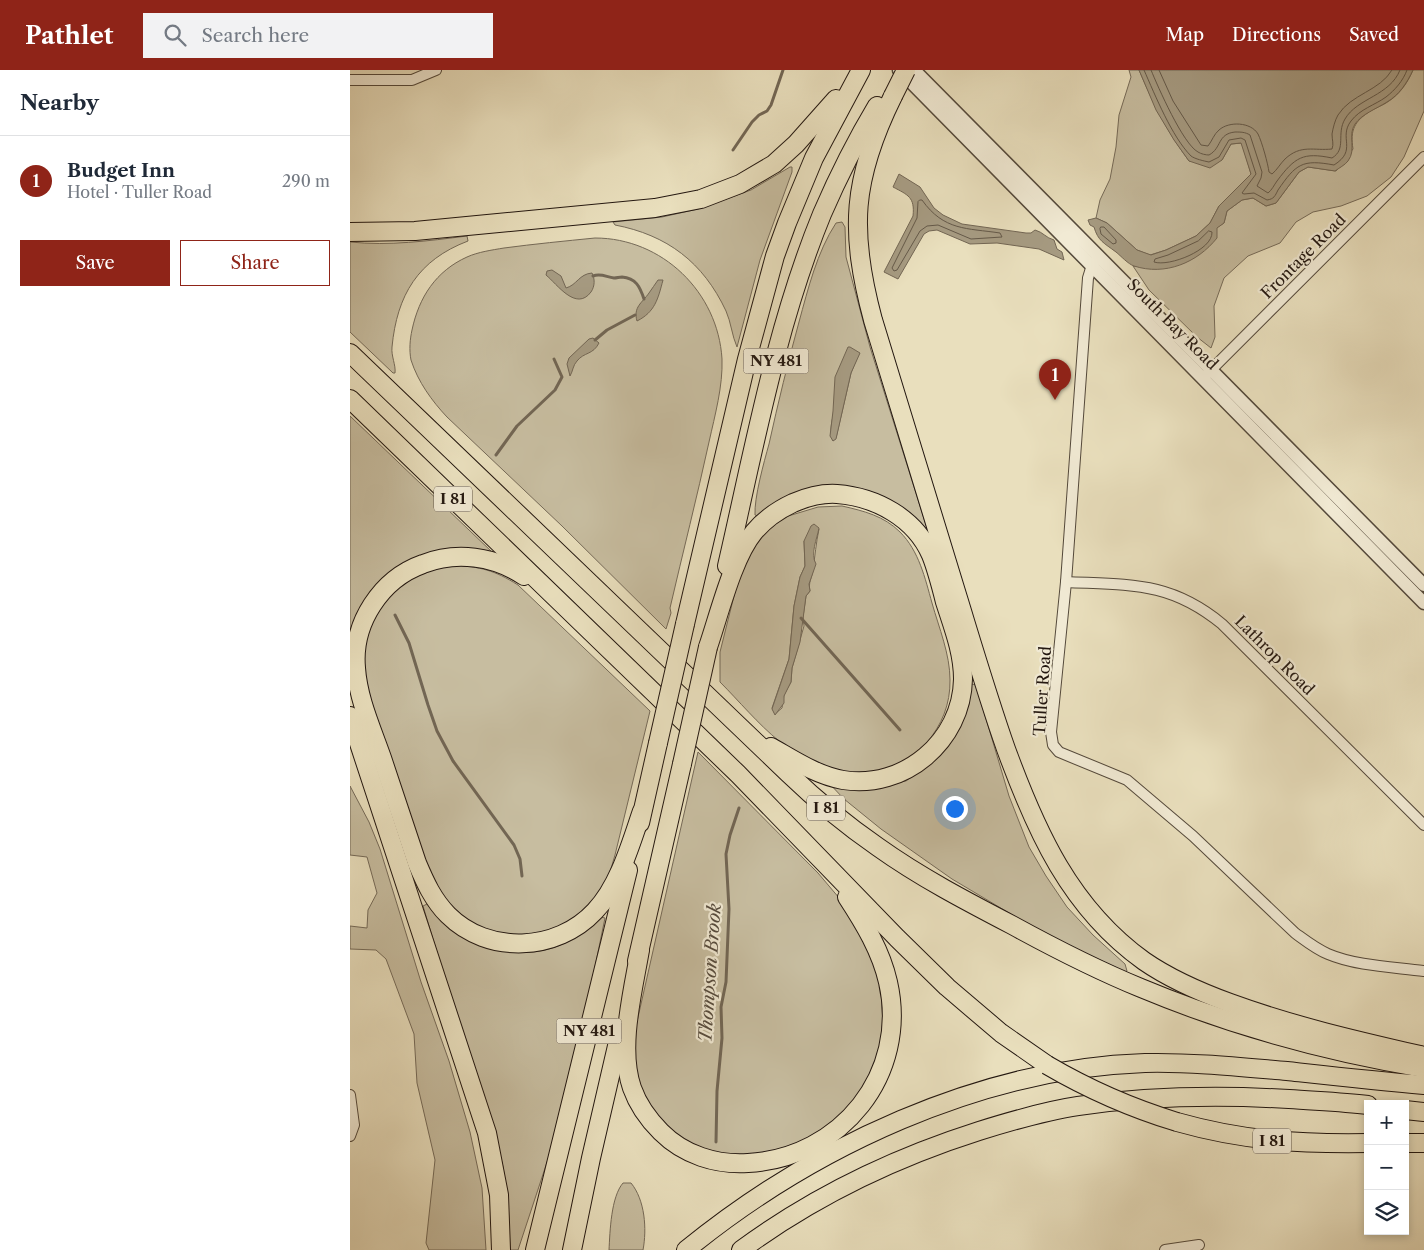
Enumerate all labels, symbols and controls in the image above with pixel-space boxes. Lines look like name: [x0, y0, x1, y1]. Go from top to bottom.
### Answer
search box: [143, 13, 493, 58]
text: Pathlet: [25, 21, 113, 50]
icon: search: [161, 21, 189, 49]
text: Search here: [201, 24, 309, 47]
text: Map: [1165, 24, 1204, 46]
text: Directions: [1232, 24, 1321, 46]
text: Saved: [1349, 24, 1399, 46]
text: Nearby: [20, 90, 99, 115]
text: Budget Inn: [67, 159, 175, 182]
text: 1: [32, 171, 40, 191]
text: 290 m: [282, 171, 330, 191]
text: Hotel · Tuller Road: [67, 182, 212, 202]
street label: Frontage Road: [1256, 209, 1350, 303]
button: Save: [20, 240, 170, 286]
button: Share: [180, 240, 330, 286]
street label: South Bay Road: [1123, 274, 1223, 374]
road number: NY 481: [744, 348, 808, 374]
pin: 1: [1039, 359, 1071, 400]
road number: I 81: [434, 486, 472, 512]
street label: Lathrop Road: [1231, 611, 1319, 699]
street label: Tuller Road: [1029, 645, 1055, 737]
road number: I 81: [807, 796, 845, 820]
your location: [942, 796, 968, 822]
water label: Thompson Brook: [694, 902, 726, 1043]
road number: NY 481: [556, 1018, 622, 1044]
map controls: [1364, 1100, 1409, 1235]
button: +: [1364, 1100, 1409, 1145]
road number: I 81: [1253, 1128, 1291, 1154]
button: −: [1364, 1145, 1409, 1190]
button: layers: [1364, 1190, 1409, 1235]

